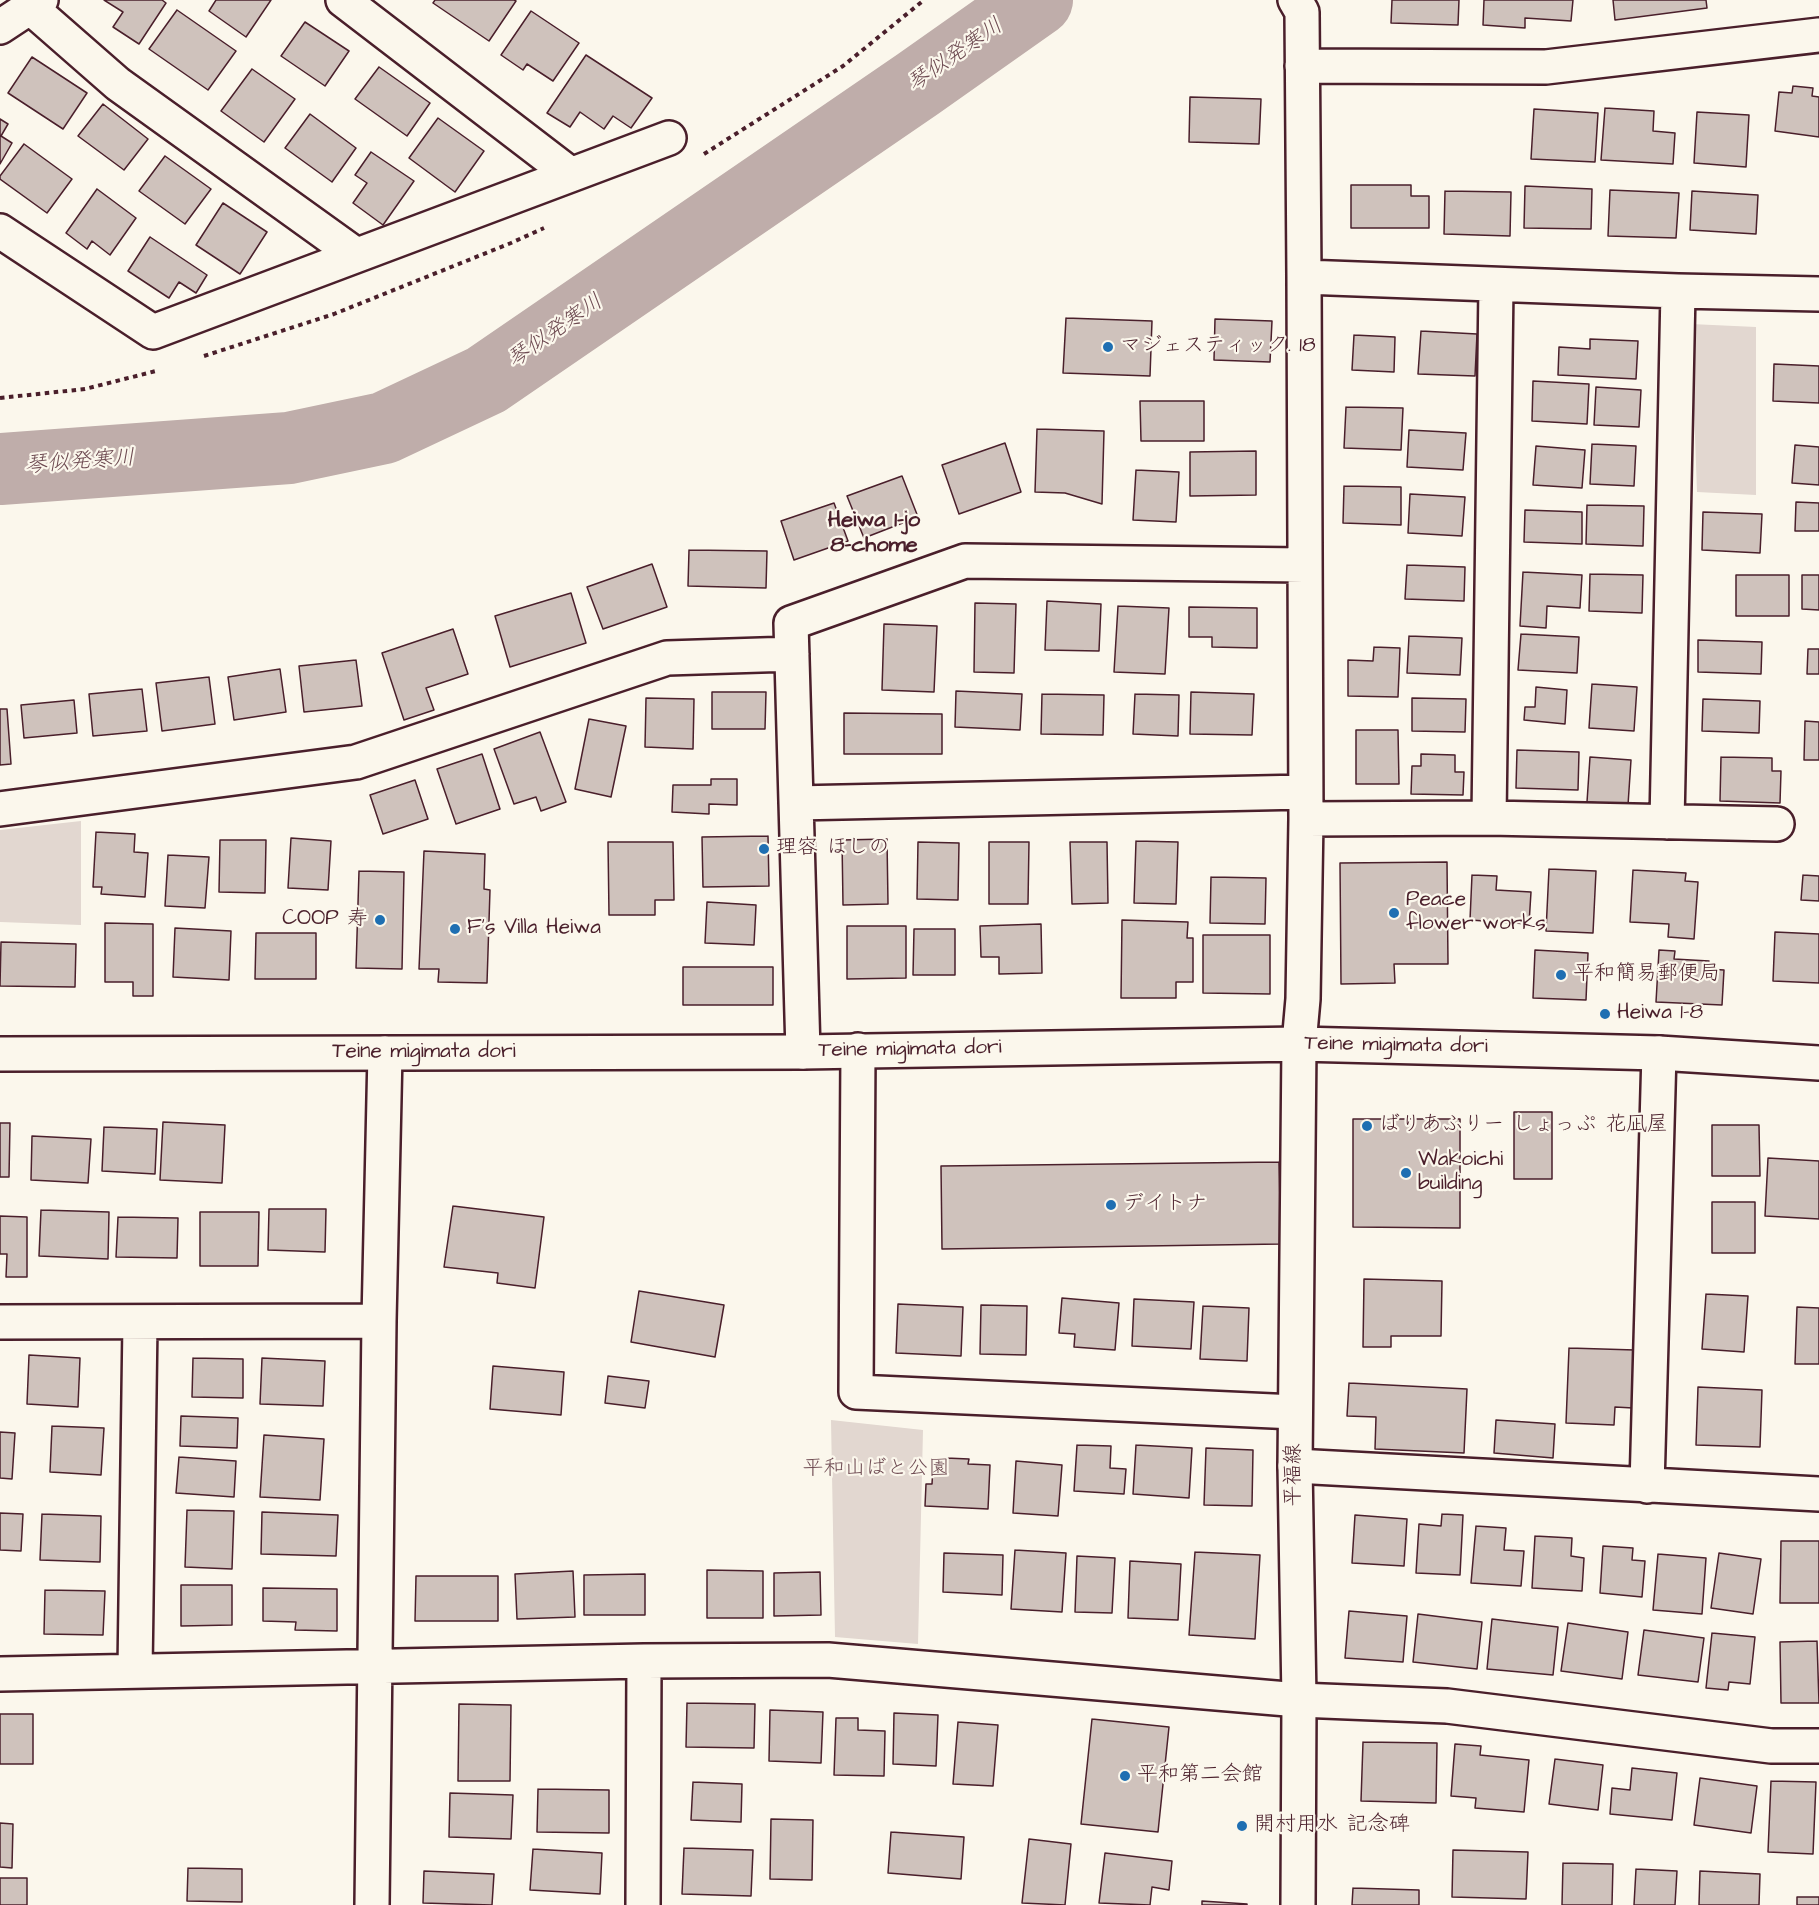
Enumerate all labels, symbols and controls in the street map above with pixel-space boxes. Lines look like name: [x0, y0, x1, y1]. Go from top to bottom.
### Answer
water label: 琴似発寒川: [903, 14, 1009, 98]
water label: 琴似発寒川: [503, 290, 609, 374]
place label: マジェスティック. 18: [1120, 334, 1316, 360]
marker: マジェスティック. 18: [1101, 340, 1115, 354]
water label: 琴似発寒川: [24, 446, 136, 480]
district label: Heiwa 1-jo 8-chome: [828, 508, 920, 560]
place label: 理容 ほしの: [776, 836, 889, 862]
marker: 理容 ほしの: [757, 842, 771, 856]
place label: Peace flower works: [1406, 888, 1546, 938]
marker: Peace flower works: [1387, 906, 1401, 920]
place label: COOP 寿: [282, 907, 368, 933]
marker: COOP 寿: [373, 913, 387, 927]
place label: F's Villa Heiwa: [467, 916, 601, 942]
marker: F's Villa Heiwa: [448, 922, 462, 936]
place label: 平和簡易郵便局: [1573, 962, 1720, 988]
marker: 平和簡易郵便局: [1554, 968, 1568, 982]
place label: Heiwa 1-8: [1617, 1001, 1703, 1027]
marker: Heiwa 1-8: [1598, 1007, 1612, 1021]
street label: Teine migimata dori: [1304, 1032, 1488, 1060]
street label: Teine migimata dori: [818, 1036, 1002, 1064]
street label: Teine migimata dori: [332, 1040, 516, 1066]
place label: ばりあふりー しょっぷ 花凪屋: [1379, 1113, 1668, 1139]
marker: ばりあふりー しょっぷ 花凪屋: [1360, 1119, 1374, 1133]
place label: Wakoichi building: [1418, 1148, 1503, 1198]
marker: Wakoichi building: [1399, 1166, 1413, 1180]
place label: デイトナ: [1123, 1192, 1207, 1218]
marker: デイトナ: [1104, 1198, 1118, 1212]
street label: 平福線: [1282, 1444, 1308, 1506]
park label: 平和山ばと公園: [803, 1457, 949, 1483]
place label: 平和第二会館: [1137, 1763, 1263, 1789]
marker: 平和第二会館: [1118, 1769, 1132, 1783]
place label: 開村用水 記念碑: [1254, 1813, 1409, 1839]
marker: 開村用水 記念碑: [1235, 1819, 1249, 1833]

